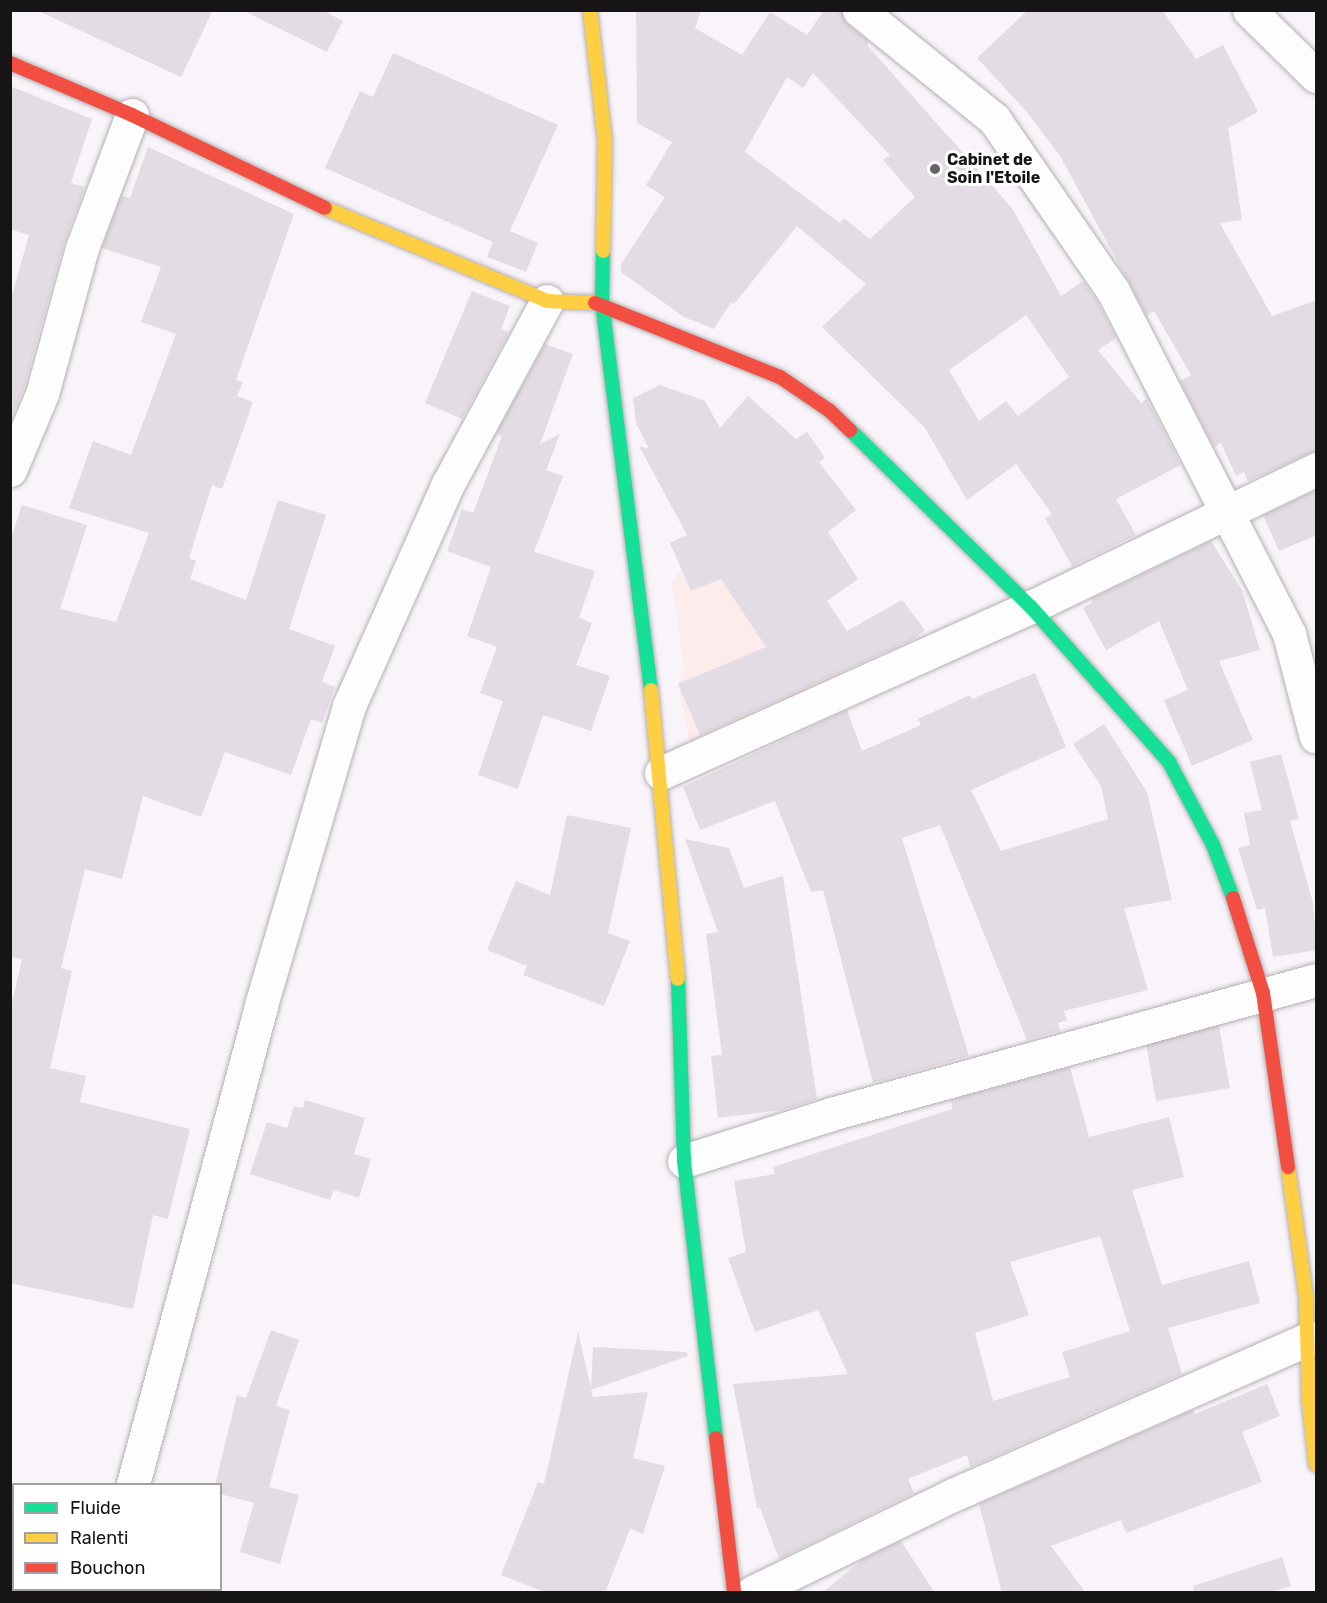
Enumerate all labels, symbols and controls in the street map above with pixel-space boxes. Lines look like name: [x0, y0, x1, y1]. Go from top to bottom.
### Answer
place label: Cabinet de Soin l'Etoile: [947, 150, 1040, 188]
marker: Cabinet de Soin l'Etoile: [928, 162, 942, 176]
legend: [12, 1483, 222, 1591]
text: Fluide: [70, 1497, 121, 1519]
text: Ralenti: [70, 1527, 128, 1549]
text: Bouchon: [70, 1557, 145, 1579]

